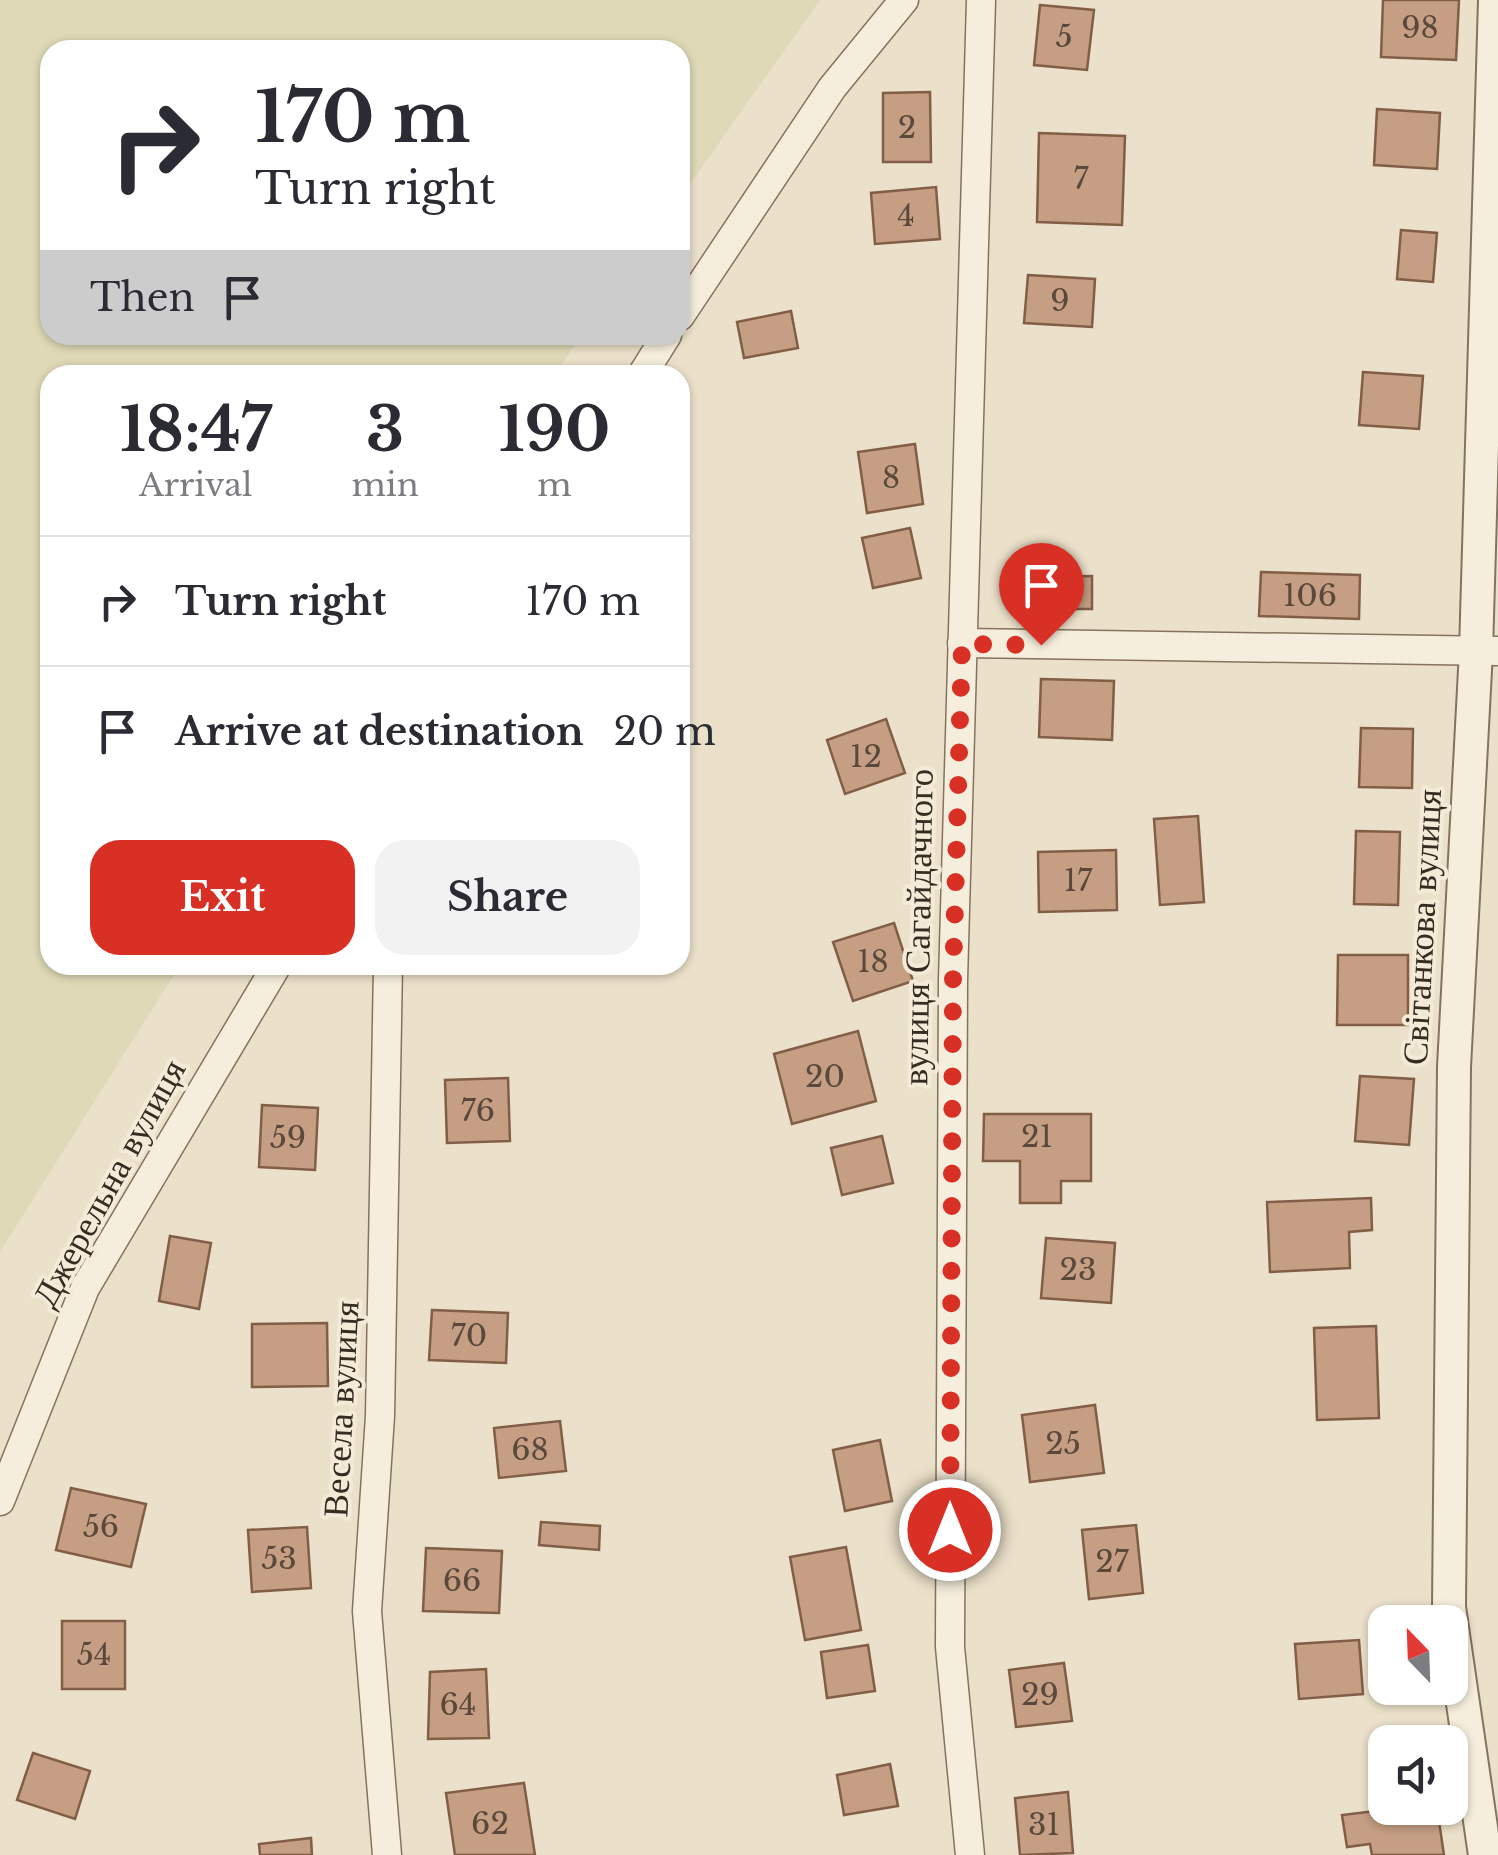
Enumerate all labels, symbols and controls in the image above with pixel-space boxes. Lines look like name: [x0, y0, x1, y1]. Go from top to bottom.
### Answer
house number: 98: [1401, 9, 1439, 46]
house number: 5: [1055, 18, 1073, 55]
text: 170 m: [255, 74, 471, 161]
icon: right: [90, 80, 220, 210]
house number: 2: [898, 109, 916, 146]
text: Turn right: [255, 160, 496, 216]
house number: 7: [1073, 160, 1089, 197]
house number: 4: [897, 197, 915, 234]
icon: arrive: [215, 270, 270, 325]
text: Then: [90, 274, 195, 321]
house number: 9: [1050, 282, 1070, 319]
text: 18:47: [120, 393, 272, 467]
text: 3: [366, 393, 404, 467]
text: 190: [498, 393, 610, 467]
house number: 8: [882, 459, 900, 496]
text: Arrival: [139, 465, 252, 505]
text: min: [351, 465, 419, 505]
text: m: [537, 465, 572, 505]
pin: [999, 543, 1084, 646]
icon: arrive: [1014, 558, 1069, 613]
icon: right: [90, 574, 145, 629]
house number: 106: [1283, 577, 1337, 614]
text: Turn right: [175, 578, 386, 625]
text: 170 m: [525, 578, 640, 625]
icon: arrive: [90, 704, 145, 759]
text: Arrive at destination: [175, 708, 584, 755]
text: 20 m: [614, 708, 716, 755]
house number: 12: [850, 738, 882, 775]
street label: вулиця Сагайдачного: [893, 768, 942, 1086]
street label: Світанкова вулиця: [1393, 788, 1450, 1066]
button: Exit: [90, 840, 355, 955]
button: Share: [375, 840, 640, 955]
house number: 17: [1064, 862, 1093, 899]
house number: 18: [857, 943, 889, 980]
street label: Джерельна вулиця: [23, 1052, 194, 1314]
house number: 20: [805, 1058, 845, 1095]
house number: 76: [461, 1092, 495, 1129]
house number: 21: [1021, 1118, 1053, 1155]
house number: 59: [270, 1119, 306, 1156]
house number: 23: [1060, 1251, 1096, 1288]
street label: Весела вулиця: [313, 1300, 368, 1518]
house number: 70: [451, 1317, 487, 1354]
house number: 25: [1045, 1425, 1081, 1462]
house number: 68: [511, 1431, 549, 1468]
position arrow: [898, 1478, 1002, 1582]
house number: 56: [83, 1508, 119, 1545]
house number: 53: [261, 1540, 297, 1577]
house number: 27: [1095, 1543, 1130, 1580]
house number: 66: [443, 1562, 481, 1599]
north arrow: [1368, 1605, 1468, 1705]
map controls: [1368, 1605, 1468, 1825]
house number: 54: [77, 1636, 111, 1673]
house number: 29: [1021, 1676, 1059, 1713]
house number: 64: [440, 1686, 476, 1723]
button: sound: [1368, 1725, 1468, 1825]
house number: 62: [471, 1805, 509, 1842]
house number: 31: [1028, 1806, 1060, 1843]

